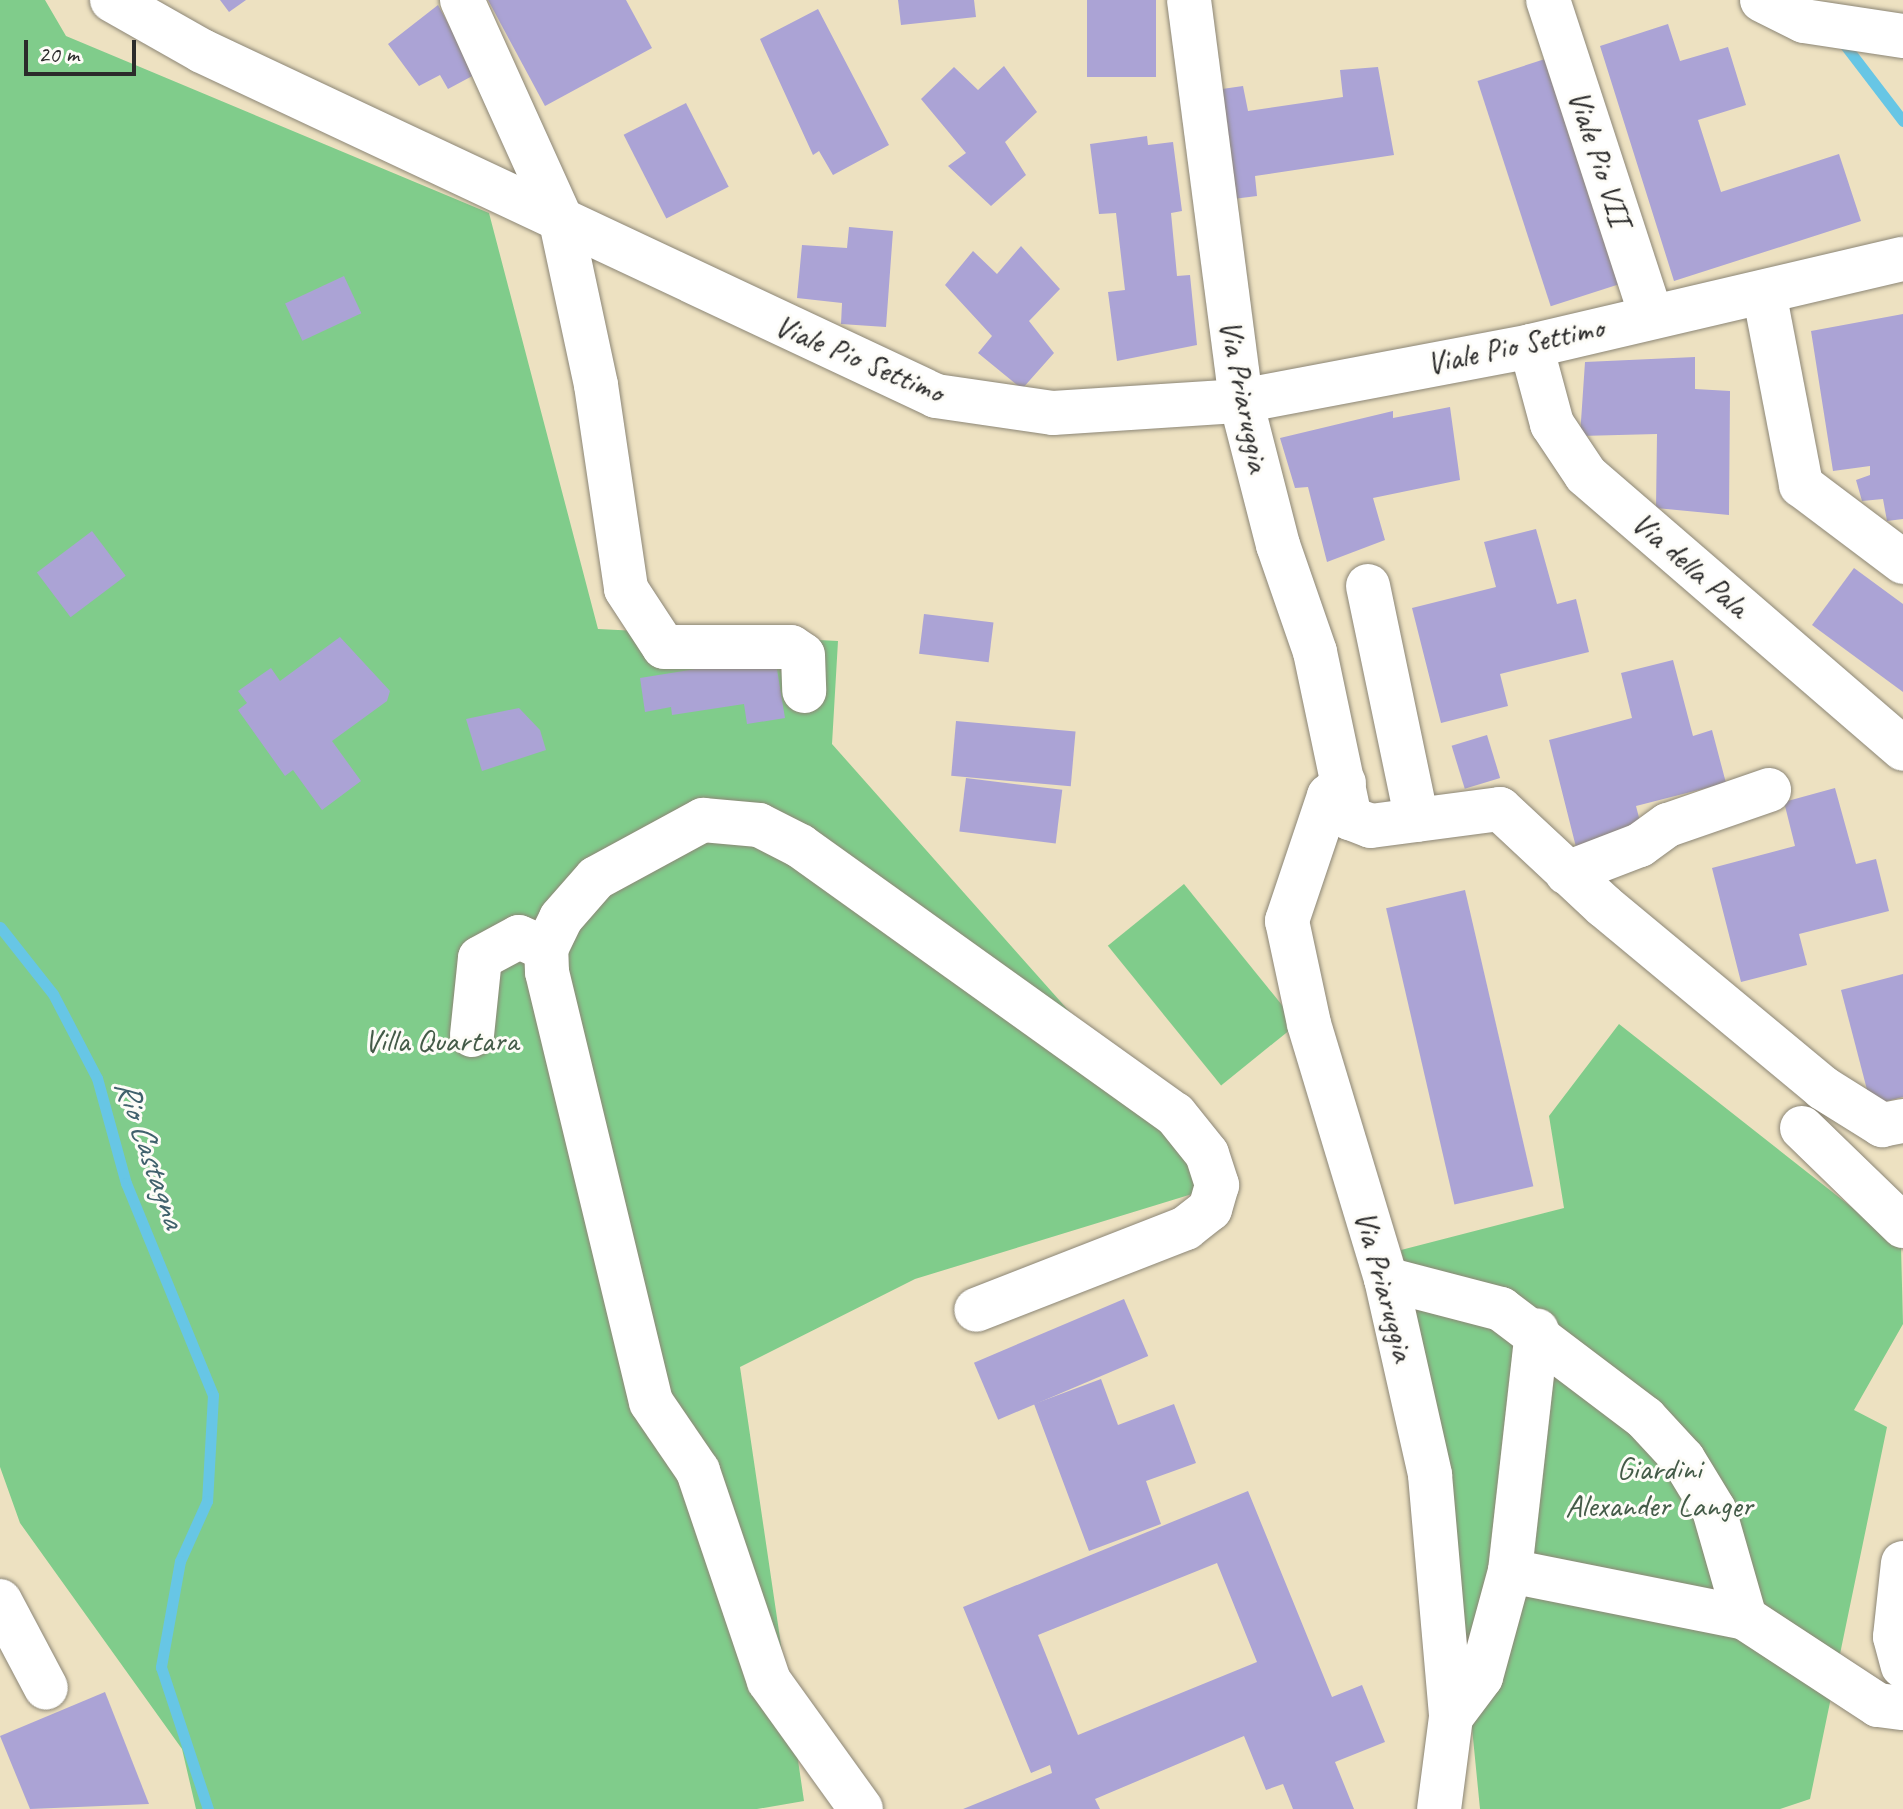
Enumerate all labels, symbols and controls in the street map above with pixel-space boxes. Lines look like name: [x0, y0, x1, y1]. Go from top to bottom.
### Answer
scale bar: [28, 24, 140, 74]
text: 20 m: [38, 39, 79, 69]
street label: Viale Pio VII: [1559, 85, 1639, 231]
street label: Viale Pio Settimo: [769, 306, 949, 412]
street label: Viale Pio Settimo: [1423, 309, 1607, 383]
street label: Via Priaruggia: [1211, 317, 1277, 475]
street label: Via della Pala: [1624, 504, 1756, 626]
park label: Villa Quartara: [364, 1022, 518, 1060]
water label: Rio Castagna: [107, 1074, 195, 1232]
street label: Via Priaruggia: [1346, 1207, 1422, 1365]
park label: Giardini Alexander Langer: [1565, 1451, 1753, 1526]

